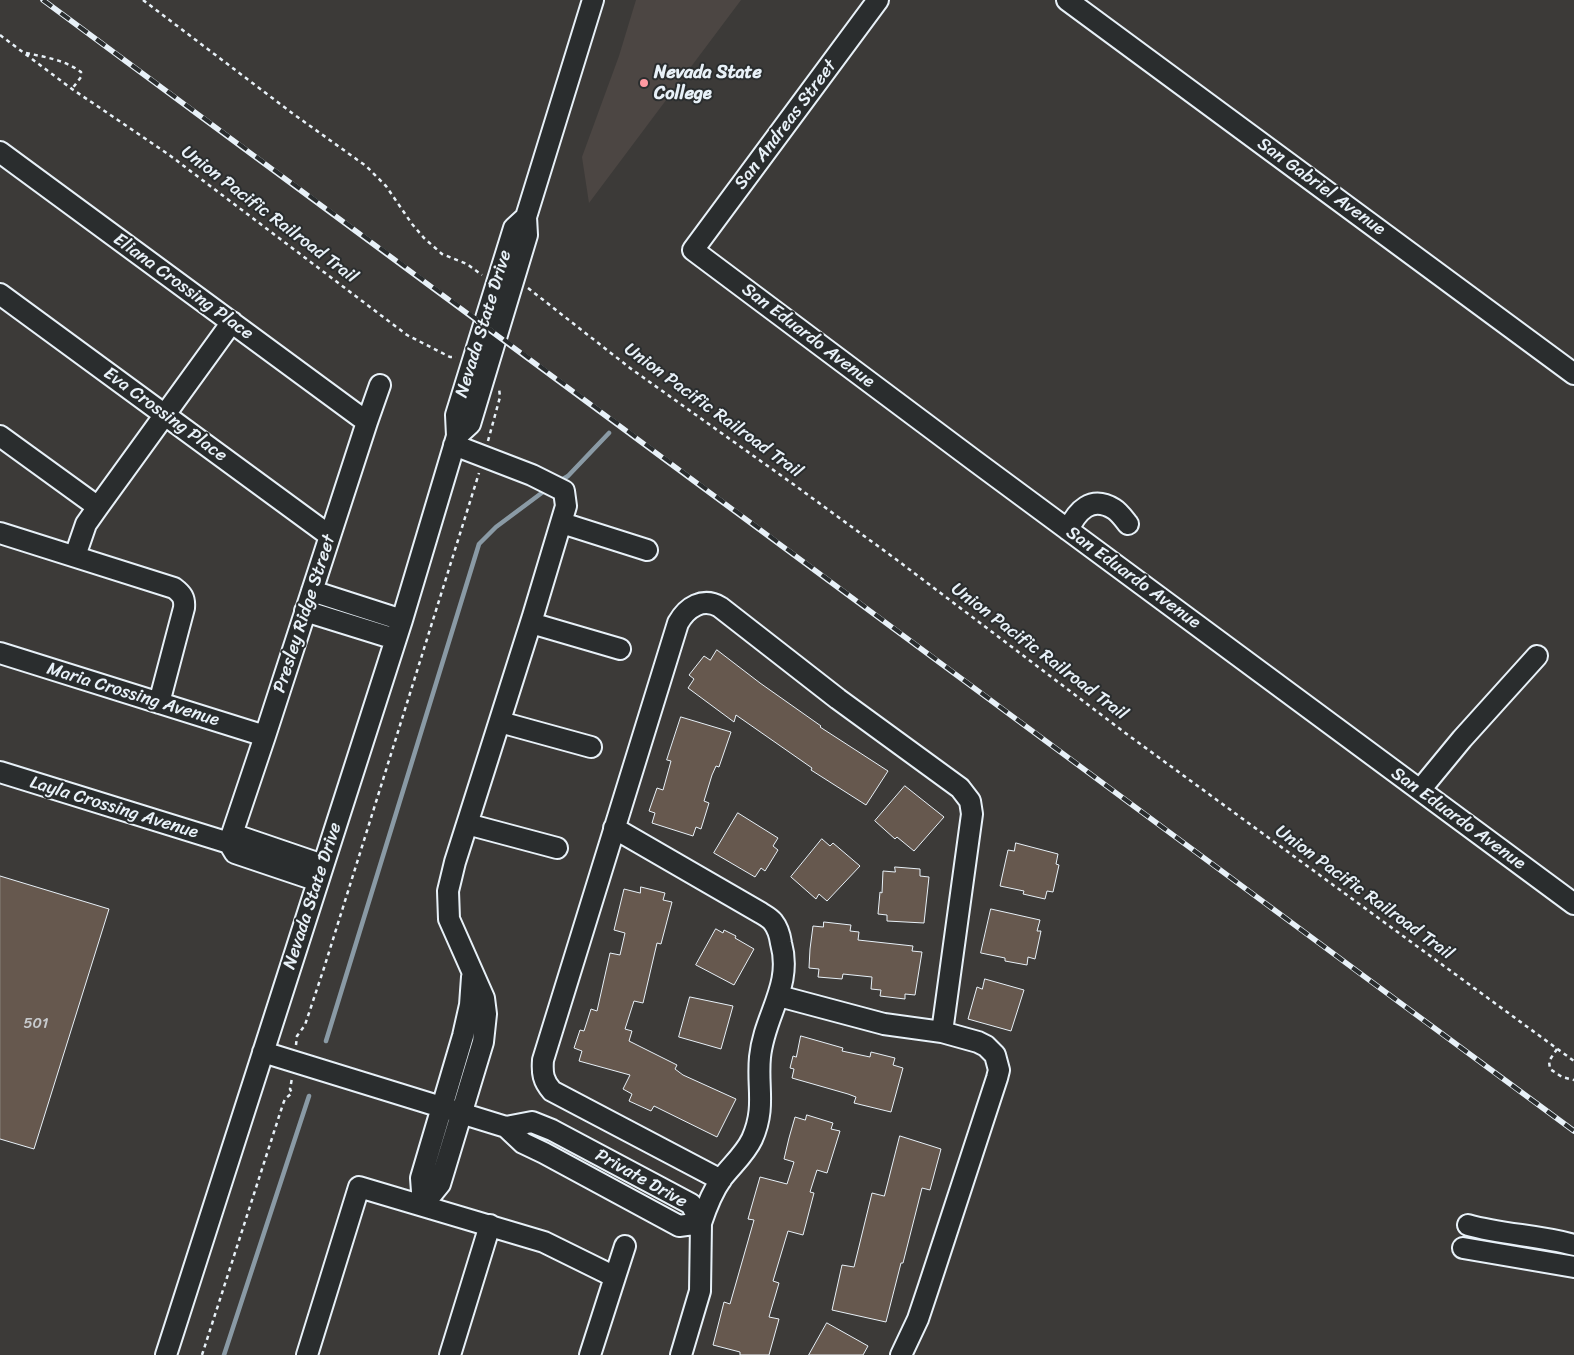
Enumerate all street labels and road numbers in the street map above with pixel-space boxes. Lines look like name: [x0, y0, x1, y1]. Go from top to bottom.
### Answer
street label: San Andreas Street: [730, 56, 842, 194]
street label: San Gabriel Avenue: [1253, 133, 1389, 241]
street label: Union Pacific Railroad Trail: [176, 142, 362, 288]
street label: Eliana Crossing Place: [109, 229, 257, 345]
street label: Nevada State Drive: [451, 248, 517, 400]
street label: San Eduardo Avenue: [737, 279, 879, 393]
street label: Union Pacific Railroad Trail: [619, 339, 807, 483]
street label: Eva Crossing Place: [99, 363, 231, 467]
street label: San Eduardo Avenue: [1062, 522, 1204, 634]
street label: Presley Ridge Street: [269, 532, 341, 696]
street label: Union Pacific Railroad Trail: [946, 579, 1132, 725]
street label: Maria Crossing Avenue: [44, 658, 222, 732]
street label: San Eduardo Avenue: [1387, 763, 1529, 875]
street label: Layla Crossing Avenue: [27, 772, 201, 844]
street label: Nevada State Drive: [279, 820, 347, 972]
street label: Union Pacific Railroad Trail: [1270, 821, 1458, 965]
street label: Private Drive: [591, 1145, 691, 1213]

